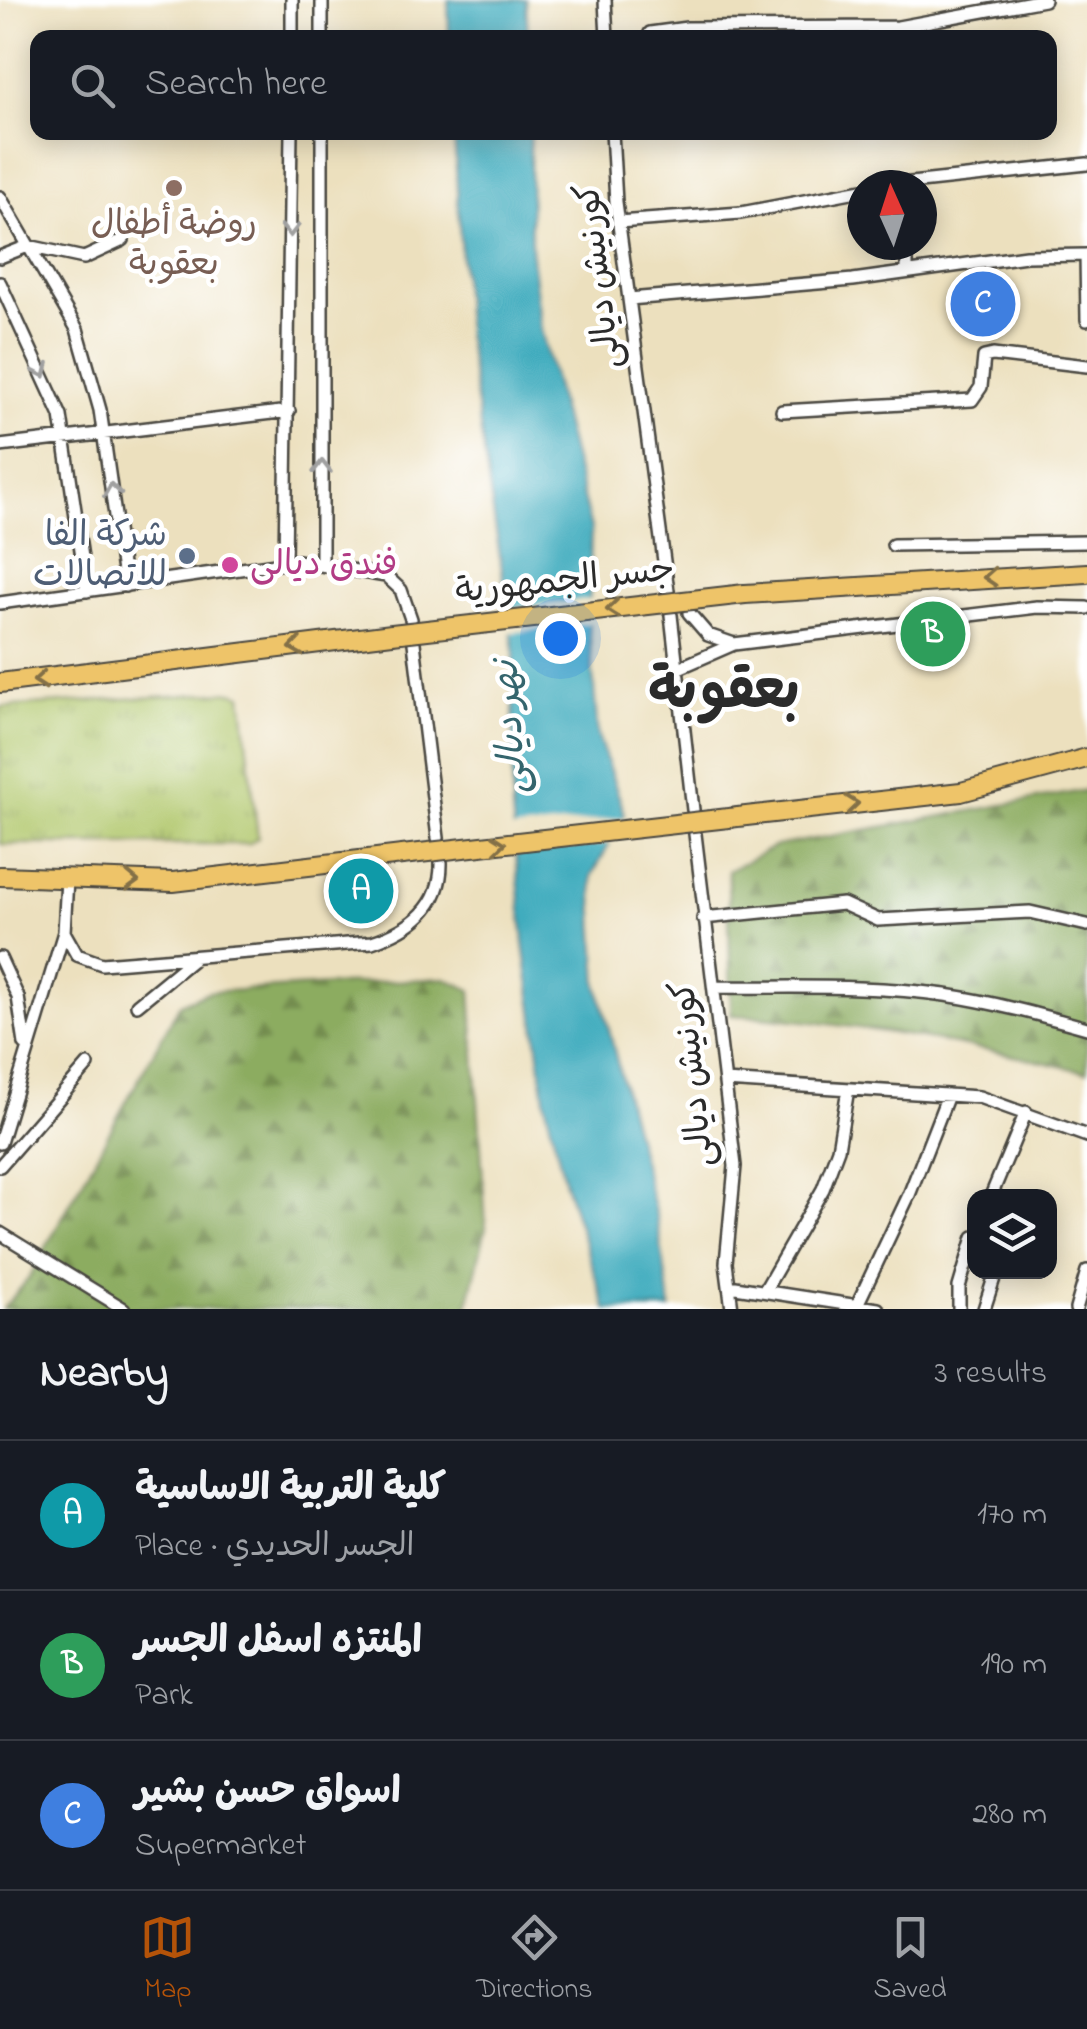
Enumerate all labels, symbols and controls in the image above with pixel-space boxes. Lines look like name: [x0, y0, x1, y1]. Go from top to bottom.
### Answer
search box: [30, 30, 1057, 140]
text: Search here: [145, 57, 327, 113]
icon: search: [65, 58, 120, 113]
north arrow: [847, 170, 937, 260]
marker: روضة أطفال بعقوبة: [163, 177, 185, 199]
street label: كورنيش ديالى: [563, 180, 637, 372]
place label: روضة أطفال بعقوبة: [91, 200, 257, 291]
one-way arrow: [279, 222, 301, 238]
pin: C: [950, 266, 1016, 342]
one-way arrow: [29, 361, 49, 379]
one-way arrow: [311, 458, 333, 474]
one-way arrow: [102, 482, 123, 498]
place label: شركة الفا للاتصالات: [33, 511, 167, 602]
place label: فندق ديالى: [250, 540, 398, 591]
marker: شركة الفا للاتصالات: [176, 545, 198, 567]
street label: جسر الجمهورية: [453, 545, 677, 619]
marker: فندق ديالى: [219, 554, 241, 576]
one-way arrow: [981, 566, 997, 587]
pin: B: [900, 596, 966, 672]
one-way arrow: [605, 598, 621, 619]
your location: [535, 613, 586, 664]
one-way arrow: [287, 635, 304, 656]
district label: بعقوبة: [648, 654, 800, 734]
water label: نهر ديالى: [479, 655, 545, 795]
one-way arrow: [32, 668, 48, 690]
one-way arrow: [845, 794, 861, 815]
one-way arrow: [492, 834, 508, 855]
pin: A: [328, 854, 394, 928]
one-way arrow: [125, 871, 141, 892]
street label: كورنيش ديالى: [659, 979, 729, 1169]
map controls: [967, 1189, 1057, 1279]
button: layers: [967, 1189, 1057, 1279]
text: Nearby: [40, 1344, 168, 1405]
text: 3 results: [935, 1351, 1047, 1398]
text: كلية التربية الاساسية: [135, 1462, 446, 1518]
text: A: [63, 1492, 82, 1539]
text: 170 m: [977, 1492, 1047, 1539]
text: Place · الجسر الحديدي: [135, 1524, 414, 1571]
text: المنتزه اسفل الجسر: [135, 1615, 422, 1671]
text: B: [62, 1642, 83, 1689]
text: 190 m: [981, 1642, 1047, 1689]
text: Park: [135, 1673, 193, 1720]
text: اسواق حسن بشير: [135, 1765, 401, 1821]
text: C: [64, 1792, 81, 1839]
text: 280 m: [972, 1792, 1047, 1839]
text: Supermarket: [135, 1823, 307, 1870]
tab: Map: [140, 1910, 195, 2011]
tab: Directions: [476, 1910, 593, 2011]
tab: Saved: [874, 1910, 947, 2011]

